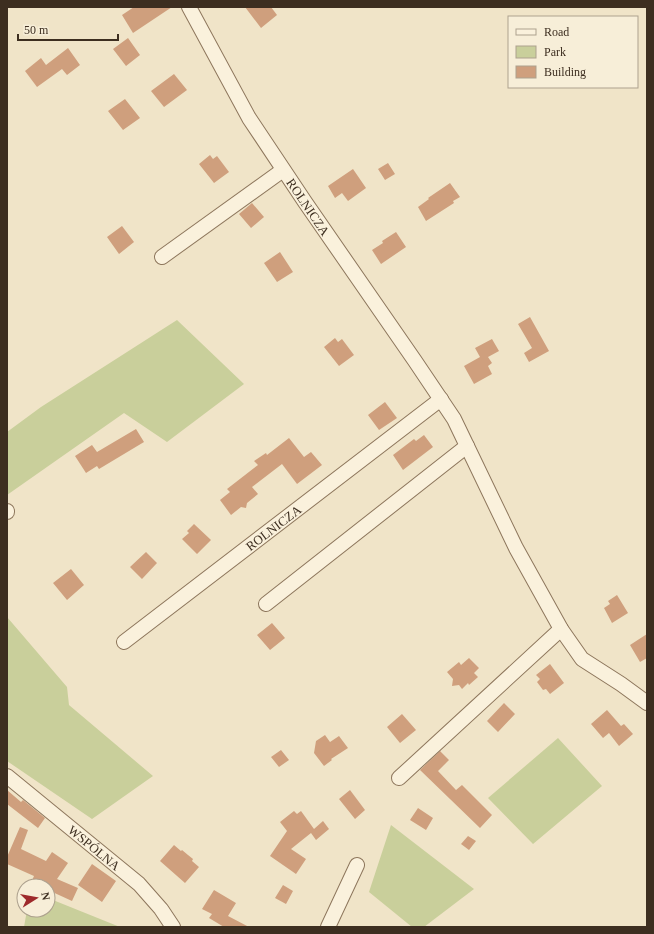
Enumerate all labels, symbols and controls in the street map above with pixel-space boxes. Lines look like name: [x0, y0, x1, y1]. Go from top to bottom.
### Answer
scale bar: [18, 16, 118, 42]
legend: [508, 16, 638, 88]
text: 50 m: [24, 23, 49, 37]
text: Road: [544, 25, 569, 39]
text: Park: [544, 45, 566, 59]
text: Building: [544, 65, 586, 79]
street label: ROLNICZA: [284, 175, 334, 239]
street label: ROLNICZA: [243, 501, 304, 554]
street label: WSPÓLNA: [65, 822, 124, 874]
north arrow: [16, 878, 56, 918]
text: N: [39, 891, 52, 901]

